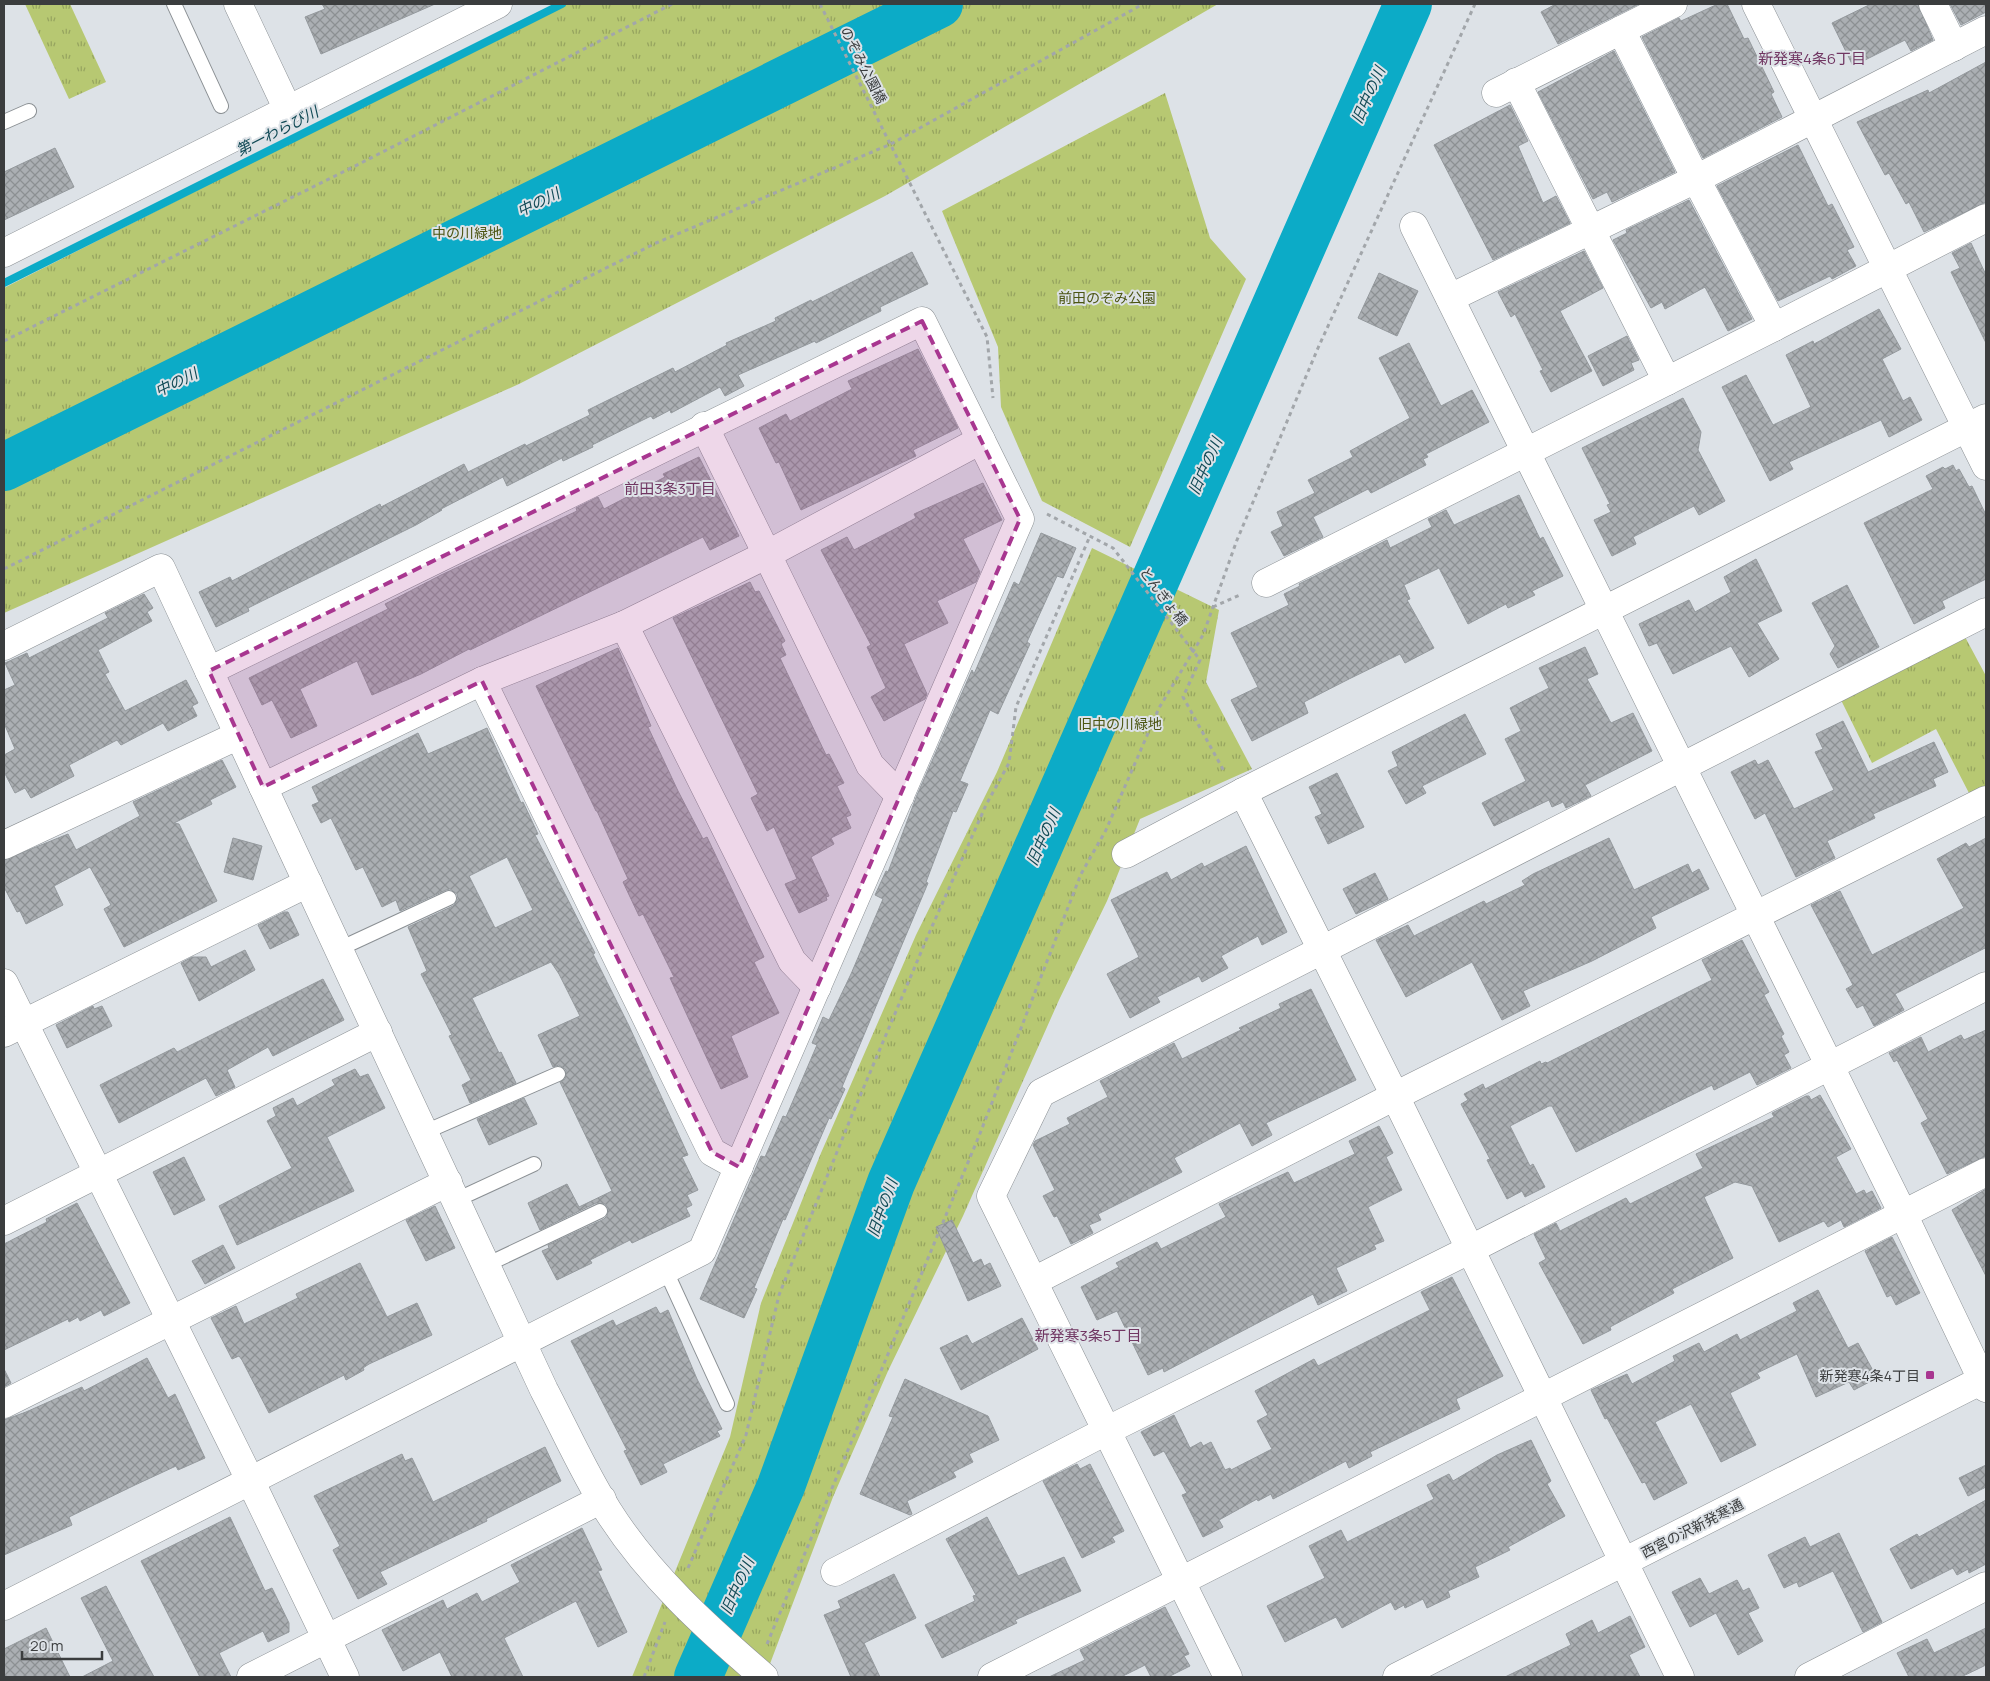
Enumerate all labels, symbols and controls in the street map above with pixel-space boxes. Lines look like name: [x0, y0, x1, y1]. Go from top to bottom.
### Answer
street label: のぞみ公園橋: [836, 23, 892, 107]
district label: 新発寒4条6丁目: [1758, 48, 1866, 69]
water label: 旧中の川: [1346, 62, 1391, 127]
water label: 第一わらび川: [232, 100, 324, 161]
water label: 中の川: [513, 182, 565, 221]
park label: 中の川緑地: [432, 223, 502, 242]
park label: 前田のぞみ公園: [1058, 288, 1156, 307]
water label: 中の川: [151, 362, 203, 401]
water label: 旧中の川: [1183, 433, 1228, 498]
district label: 前田3条3丁目: [624, 478, 716, 499]
street label: とんぎょ橋: [1136, 563, 1192, 629]
park label: 旧中の川緑地: [1078, 714, 1162, 733]
water label: 旧中の川: [1021, 804, 1066, 869]
water label: 旧中の川: [862, 1174, 903, 1240]
district label: 新発寒3条5丁目: [1035, 1325, 1141, 1346]
place label: 新発寒4条4丁目: [1819, 1366, 1920, 1385]
marker: 新発寒4条4丁目: [1924, 1369, 1936, 1381]
street label: 西宮の沢新発寒通: [1638, 1494, 1746, 1562]
water label: 旧中の川: [715, 1553, 760, 1618]
scale bar: [22, 1628, 102, 1660]
text: 20 m: [30, 1635, 63, 1656]

